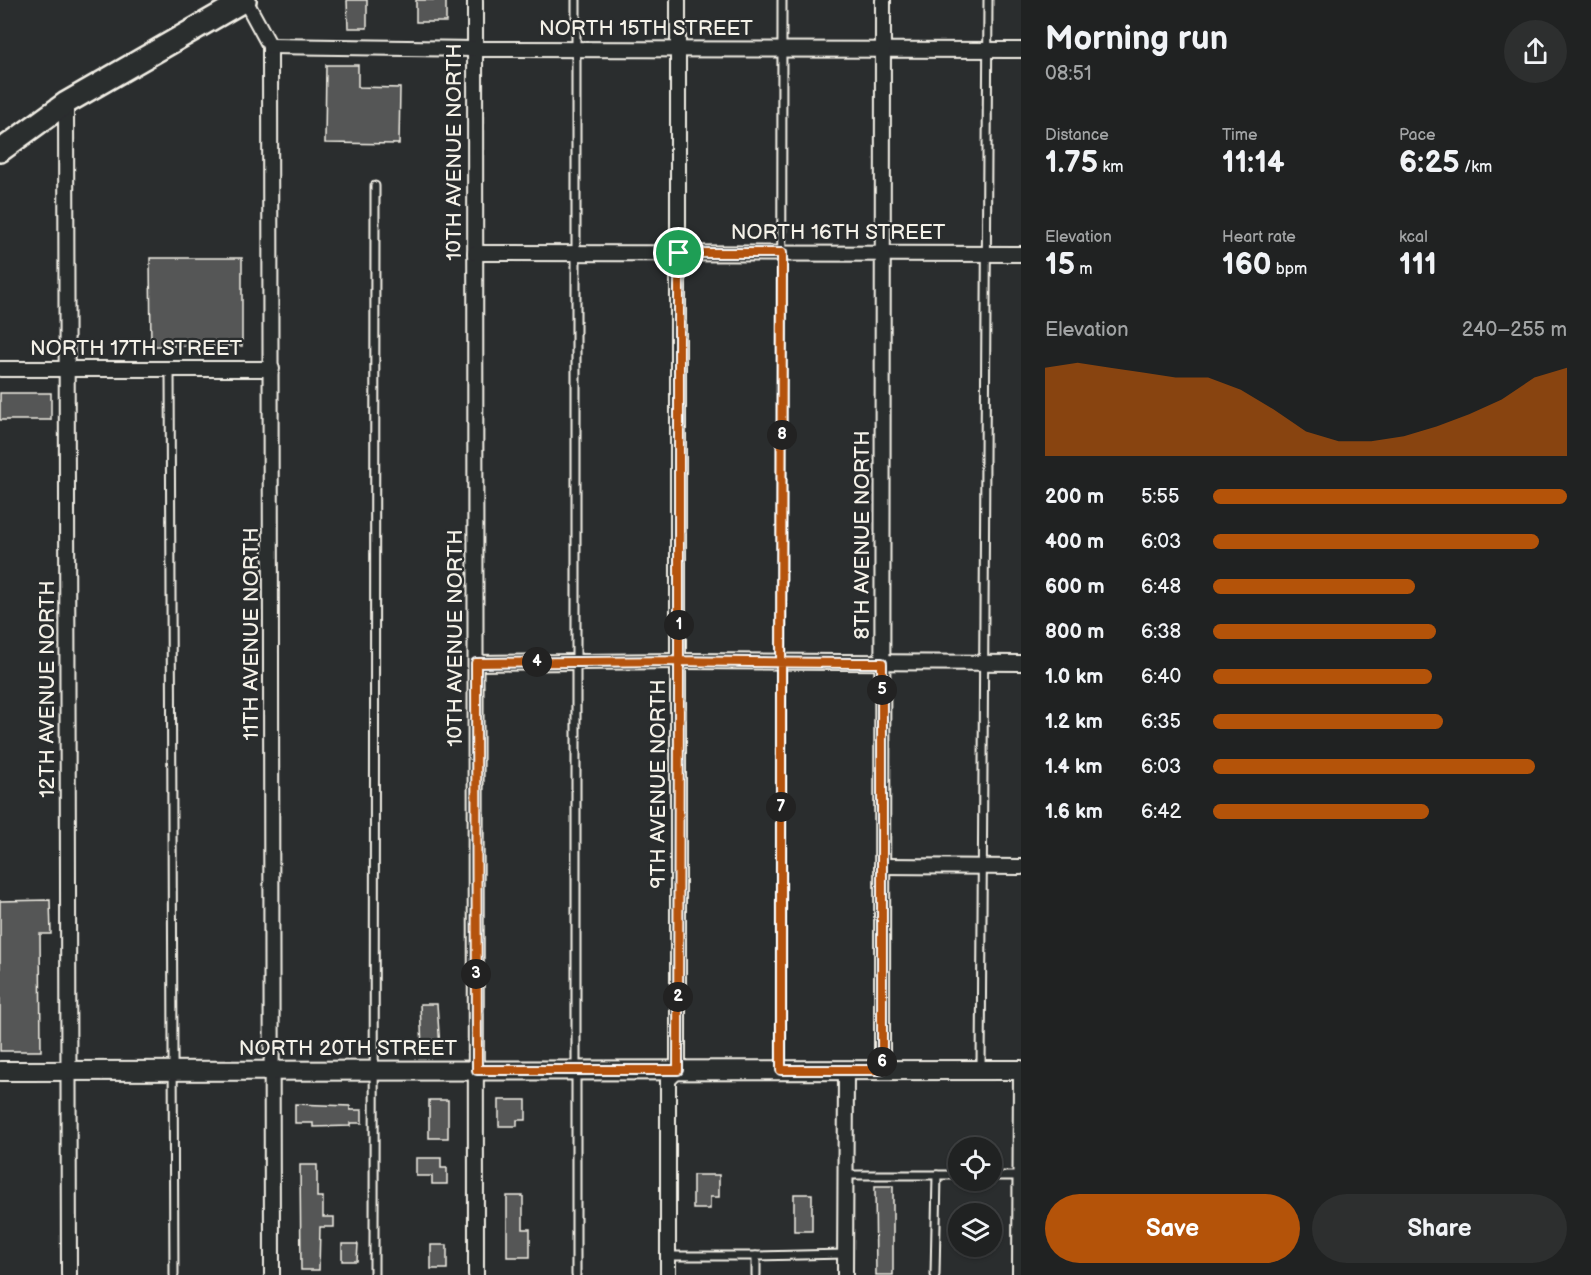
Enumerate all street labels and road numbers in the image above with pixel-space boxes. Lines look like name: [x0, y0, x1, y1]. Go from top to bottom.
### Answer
street label: NORTH 15TH STREET: [539, 16, 753, 41]
street label: 10TH AVENUE NORTH: [442, 43, 467, 261]
street label: NORTH 16TH STREET: [731, 220, 946, 245]
street label: NORTH 17TH STREET: [30, 336, 242, 361]
street label: 8TH AVENUE NORTH: [850, 430, 875, 640]
street label: 11TH AVENUE NORTH: [239, 527, 264, 741]
street label: 10TH AVENUE NORTH: [443, 529, 468, 747]
street label: 12TH AVENUE NORTH: [35, 580, 60, 798]
street label: 9TH AVENUE NORTH: [646, 679, 671, 889]
street label: NORTH 20TH STREET: [239, 1036, 458, 1061]

